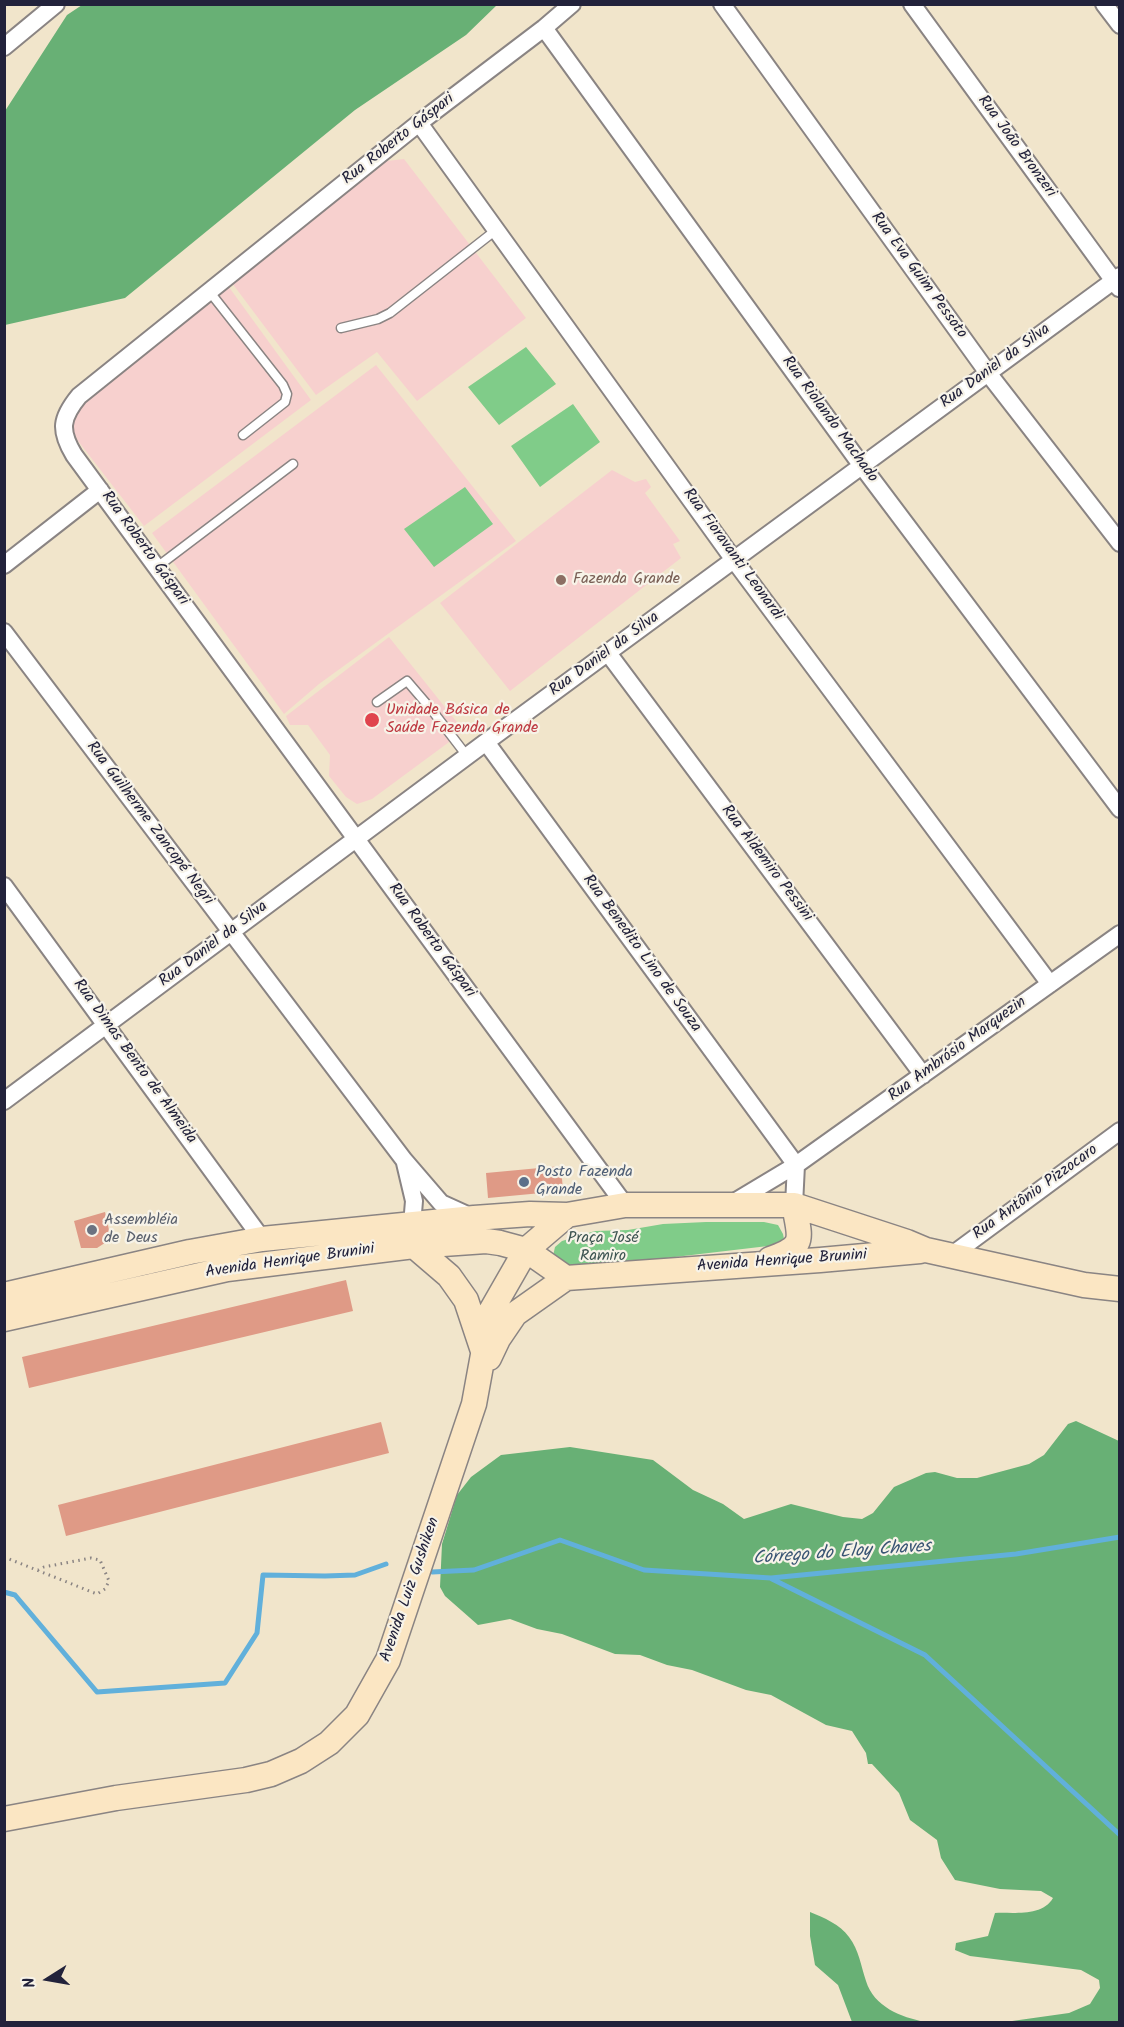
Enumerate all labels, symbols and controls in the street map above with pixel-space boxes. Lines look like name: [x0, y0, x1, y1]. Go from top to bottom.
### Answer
street label: Rua Roberto Gáspari: [339, 90, 459, 190]
street label: Rua João Bronzeri: [973, 92, 1059, 202]
street label: Rua Eva Guim Pessoto: [866, 209, 970, 343]
street label: Rua Daniel da Silva: [937, 321, 1055, 413]
street label: Rua Riolando Machado: [777, 353, 881, 487]
street label: Rua Fioravanti Leonardi: [678, 485, 786, 625]
street label: Rua Roberto Gáspari: [96, 488, 192, 610]
place label: Fazenda Grande: [573, 570, 680, 590]
marker: Fazenda Grande: [554, 573, 568, 587]
street label: Rua Daniel da Silva: [546, 609, 664, 701]
place label: Unidade Básica de Saúde Fazenda Grande: [386, 701, 538, 739]
marker: Unidade Básica de Saúde Fazenda Grande: [363, 711, 381, 729]
street label: Rua Guilherme Zancopé Negri: [81, 738, 217, 910]
street label: Rua Aldemiro Pessini: [716, 802, 816, 926]
street label: Rua Benedito Lino de Souza: [577, 871, 705, 1037]
street label: Rua Roberto Gáspari: [383, 880, 479, 1002]
street label: Rua Daniel da Silva: [156, 898, 272, 992]
street label: Rua Dimas Bento de Almeida: [68, 976, 200, 1148]
street label: Rua Ambrósio Marquezin: [885, 993, 1031, 1107]
street label: Rua Antônio Pizzocaro: [970, 1141, 1102, 1245]
place label: Posto Fazenda Grande: [536, 1163, 633, 1201]
marker: Posto Fazenda Grande: [517, 1175, 531, 1189]
place label: Assembléia de Deus: [104, 1211, 178, 1249]
marker: Assembléia de Deus: [85, 1223, 99, 1237]
park label: Praça José Ramiro: [567, 1229, 639, 1267]
street label: Avenida Henrique Brunini: [204, 1241, 376, 1283]
street label: Avenida Henrique Brunini: [696, 1246, 868, 1278]
street label: Avenida Luiz Gushiken: [377, 1515, 445, 1665]
water label: Córrego do Eloy Chaves: [752, 1537, 932, 1571]
north arrow: [18, 1949, 78, 2009]
text: N: [17, 1975, 43, 1990]

